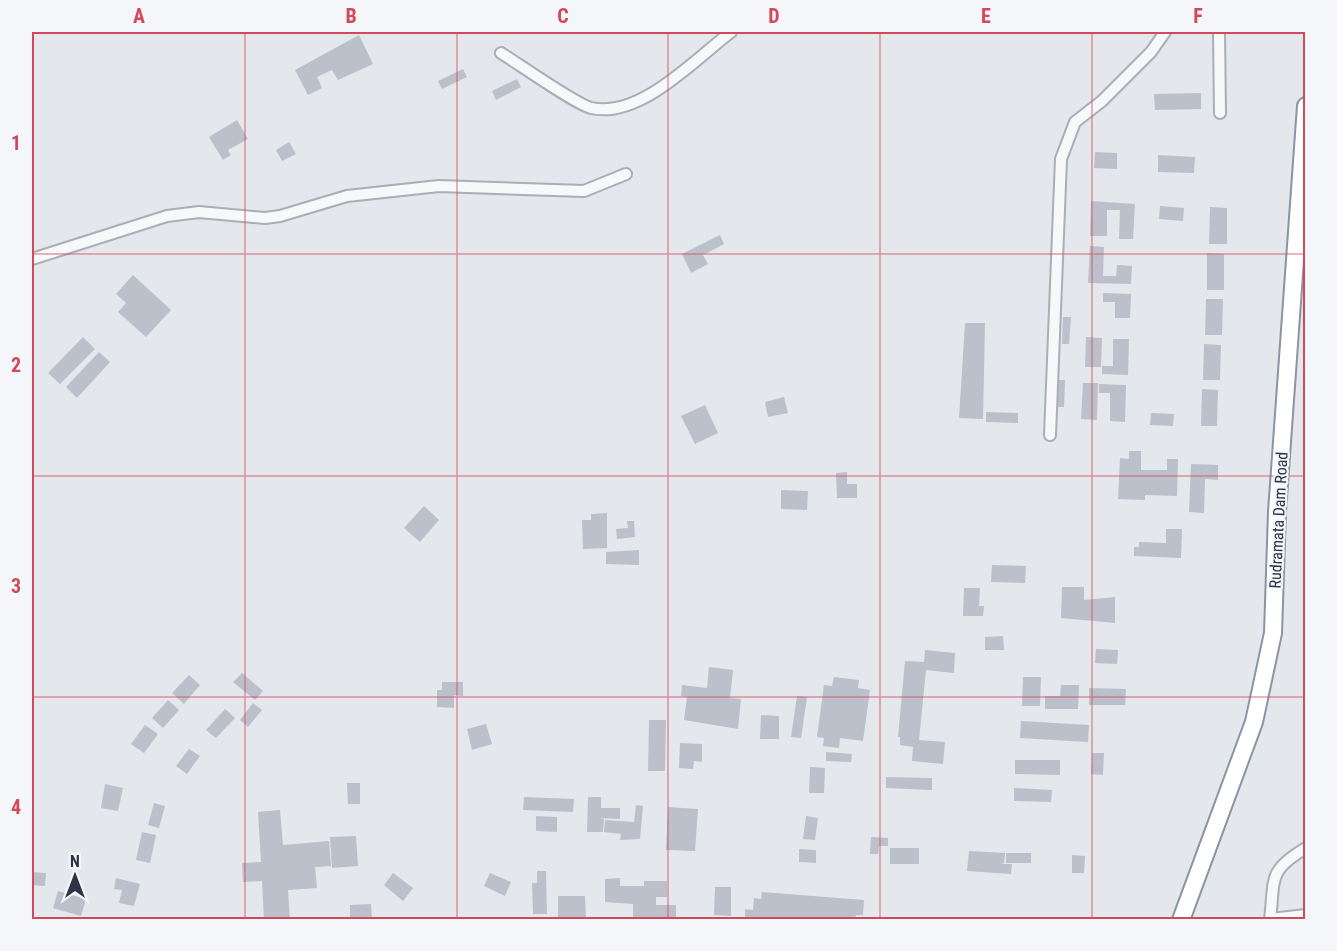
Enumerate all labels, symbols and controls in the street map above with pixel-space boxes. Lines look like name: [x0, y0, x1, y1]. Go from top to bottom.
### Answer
text: A: [133, 4, 145, 28]
text: B: [345, 4, 357, 28]
text: C: [557, 4, 569, 28]
text: D: [768, 4, 780, 28]
text: E: [981, 4, 991, 28]
text: F: [1193, 4, 1203, 28]
text: 1: [11, 131, 21, 155]
text: 2: [11, 353, 21, 377]
street label: Rudramata Dam Road: [1265, 451, 1292, 589]
text: 3: [11, 574, 21, 598]
text: 4: [11, 795, 21, 819]
north arrow: [45, 846, 105, 906]
text: N: [70, 852, 80, 871]

